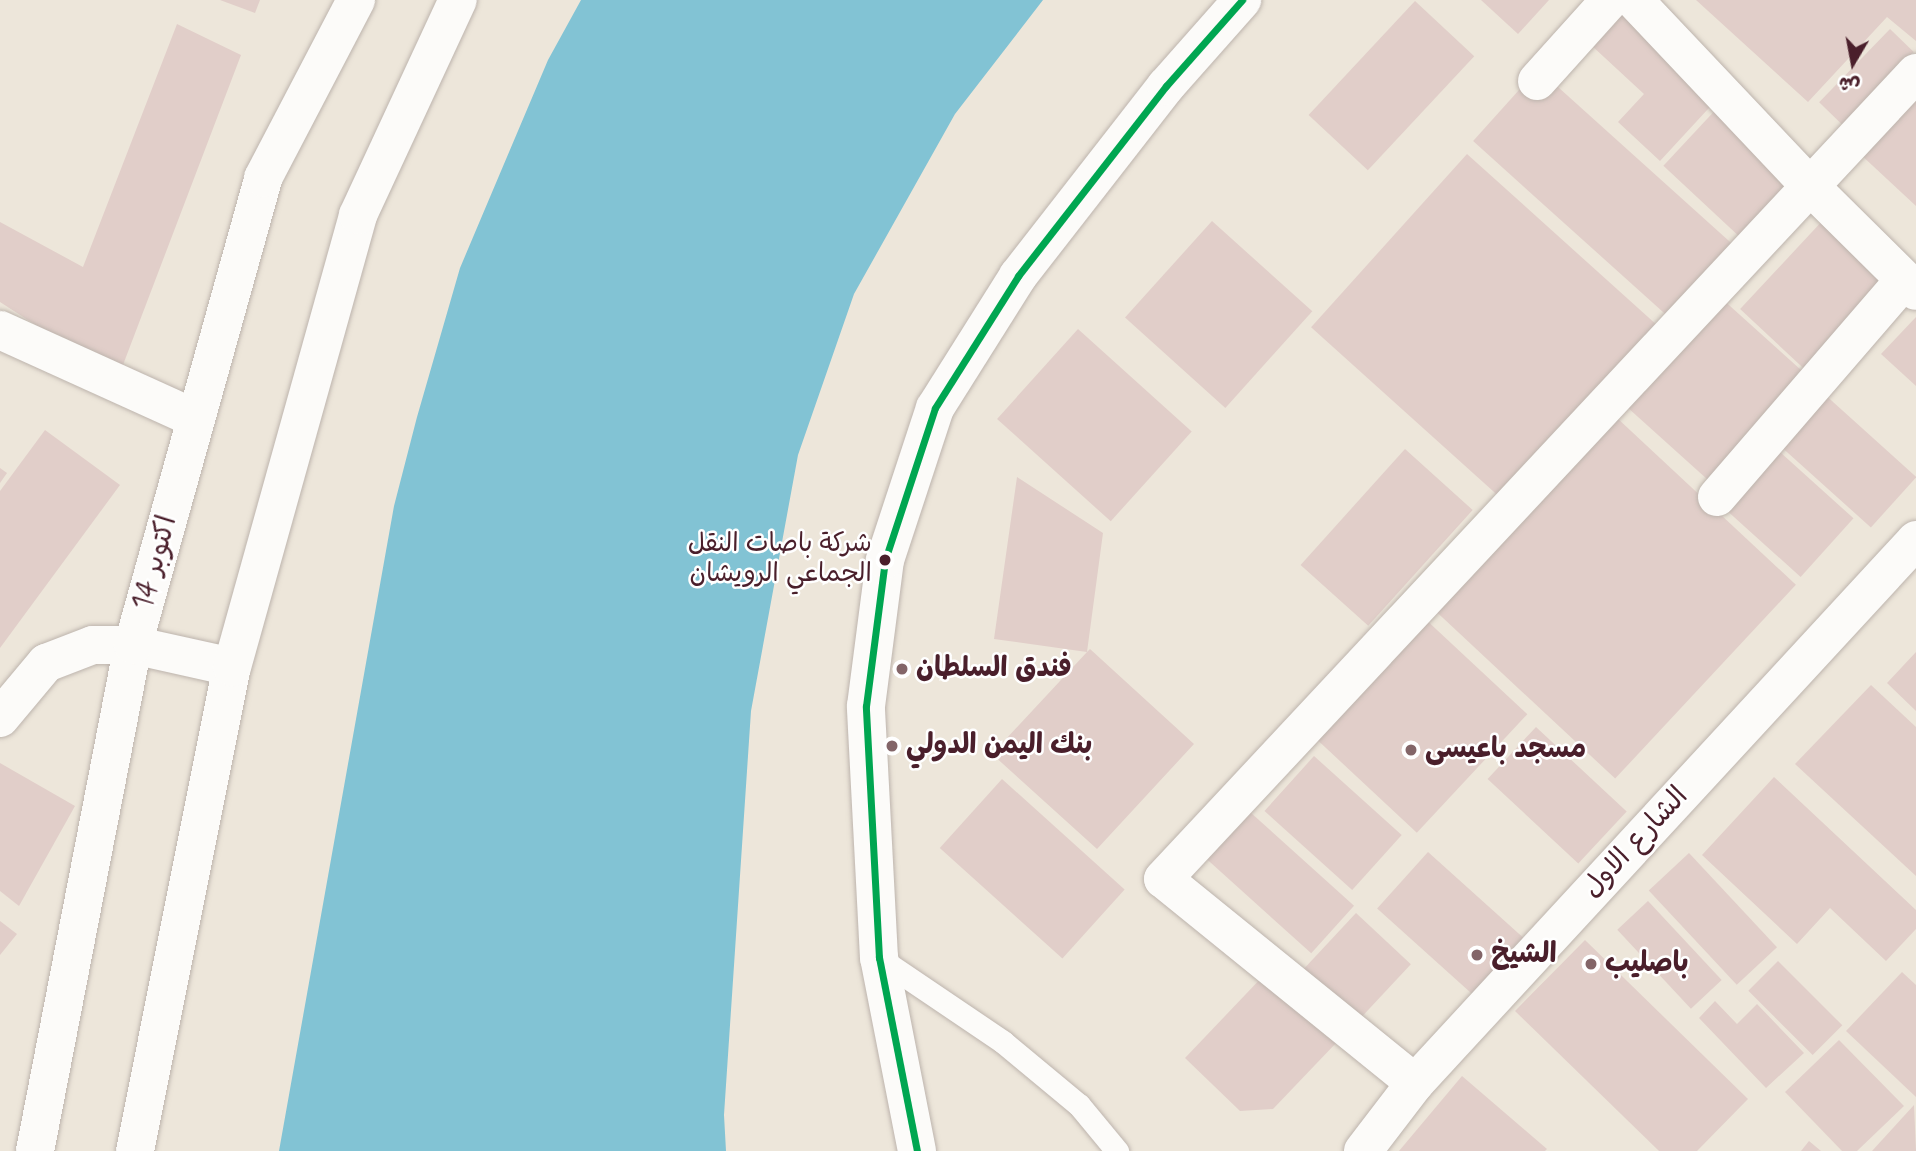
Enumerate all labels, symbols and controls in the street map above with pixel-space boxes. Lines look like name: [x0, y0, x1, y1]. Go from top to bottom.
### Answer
north arrow: [1818, 28, 1888, 98]
text: ش: [1837, 70, 1862, 98]
street label: 14 اكتوبر: [127, 512, 185, 614]
place label: شركة باصات النقل الجماعي الرويشان: [688, 529, 872, 590]
marker: شركة باصات النقل الجماعي الرويشان: [878, 553, 892, 567]
place label: فندق السلطان: [916, 652, 1072, 686]
marker: فندق السلطان: [894, 661, 910, 677]
place label: بنك اليمن الدولي: [906, 729, 1092, 763]
place label: مسجد باعيسى: [1425, 733, 1586, 767]
marker: بنك اليمن الدولي: [884, 738, 900, 754]
marker: مسجد باعيسى: [1403, 742, 1419, 758]
street label: الشارع الاول: [1576, 780, 1696, 906]
place label: الشيخ: [1491, 938, 1557, 972]
marker: الشيخ: [1469, 947, 1485, 963]
place label: باصليب: [1605, 947, 1689, 981]
marker: باصليب: [1583, 956, 1599, 972]

